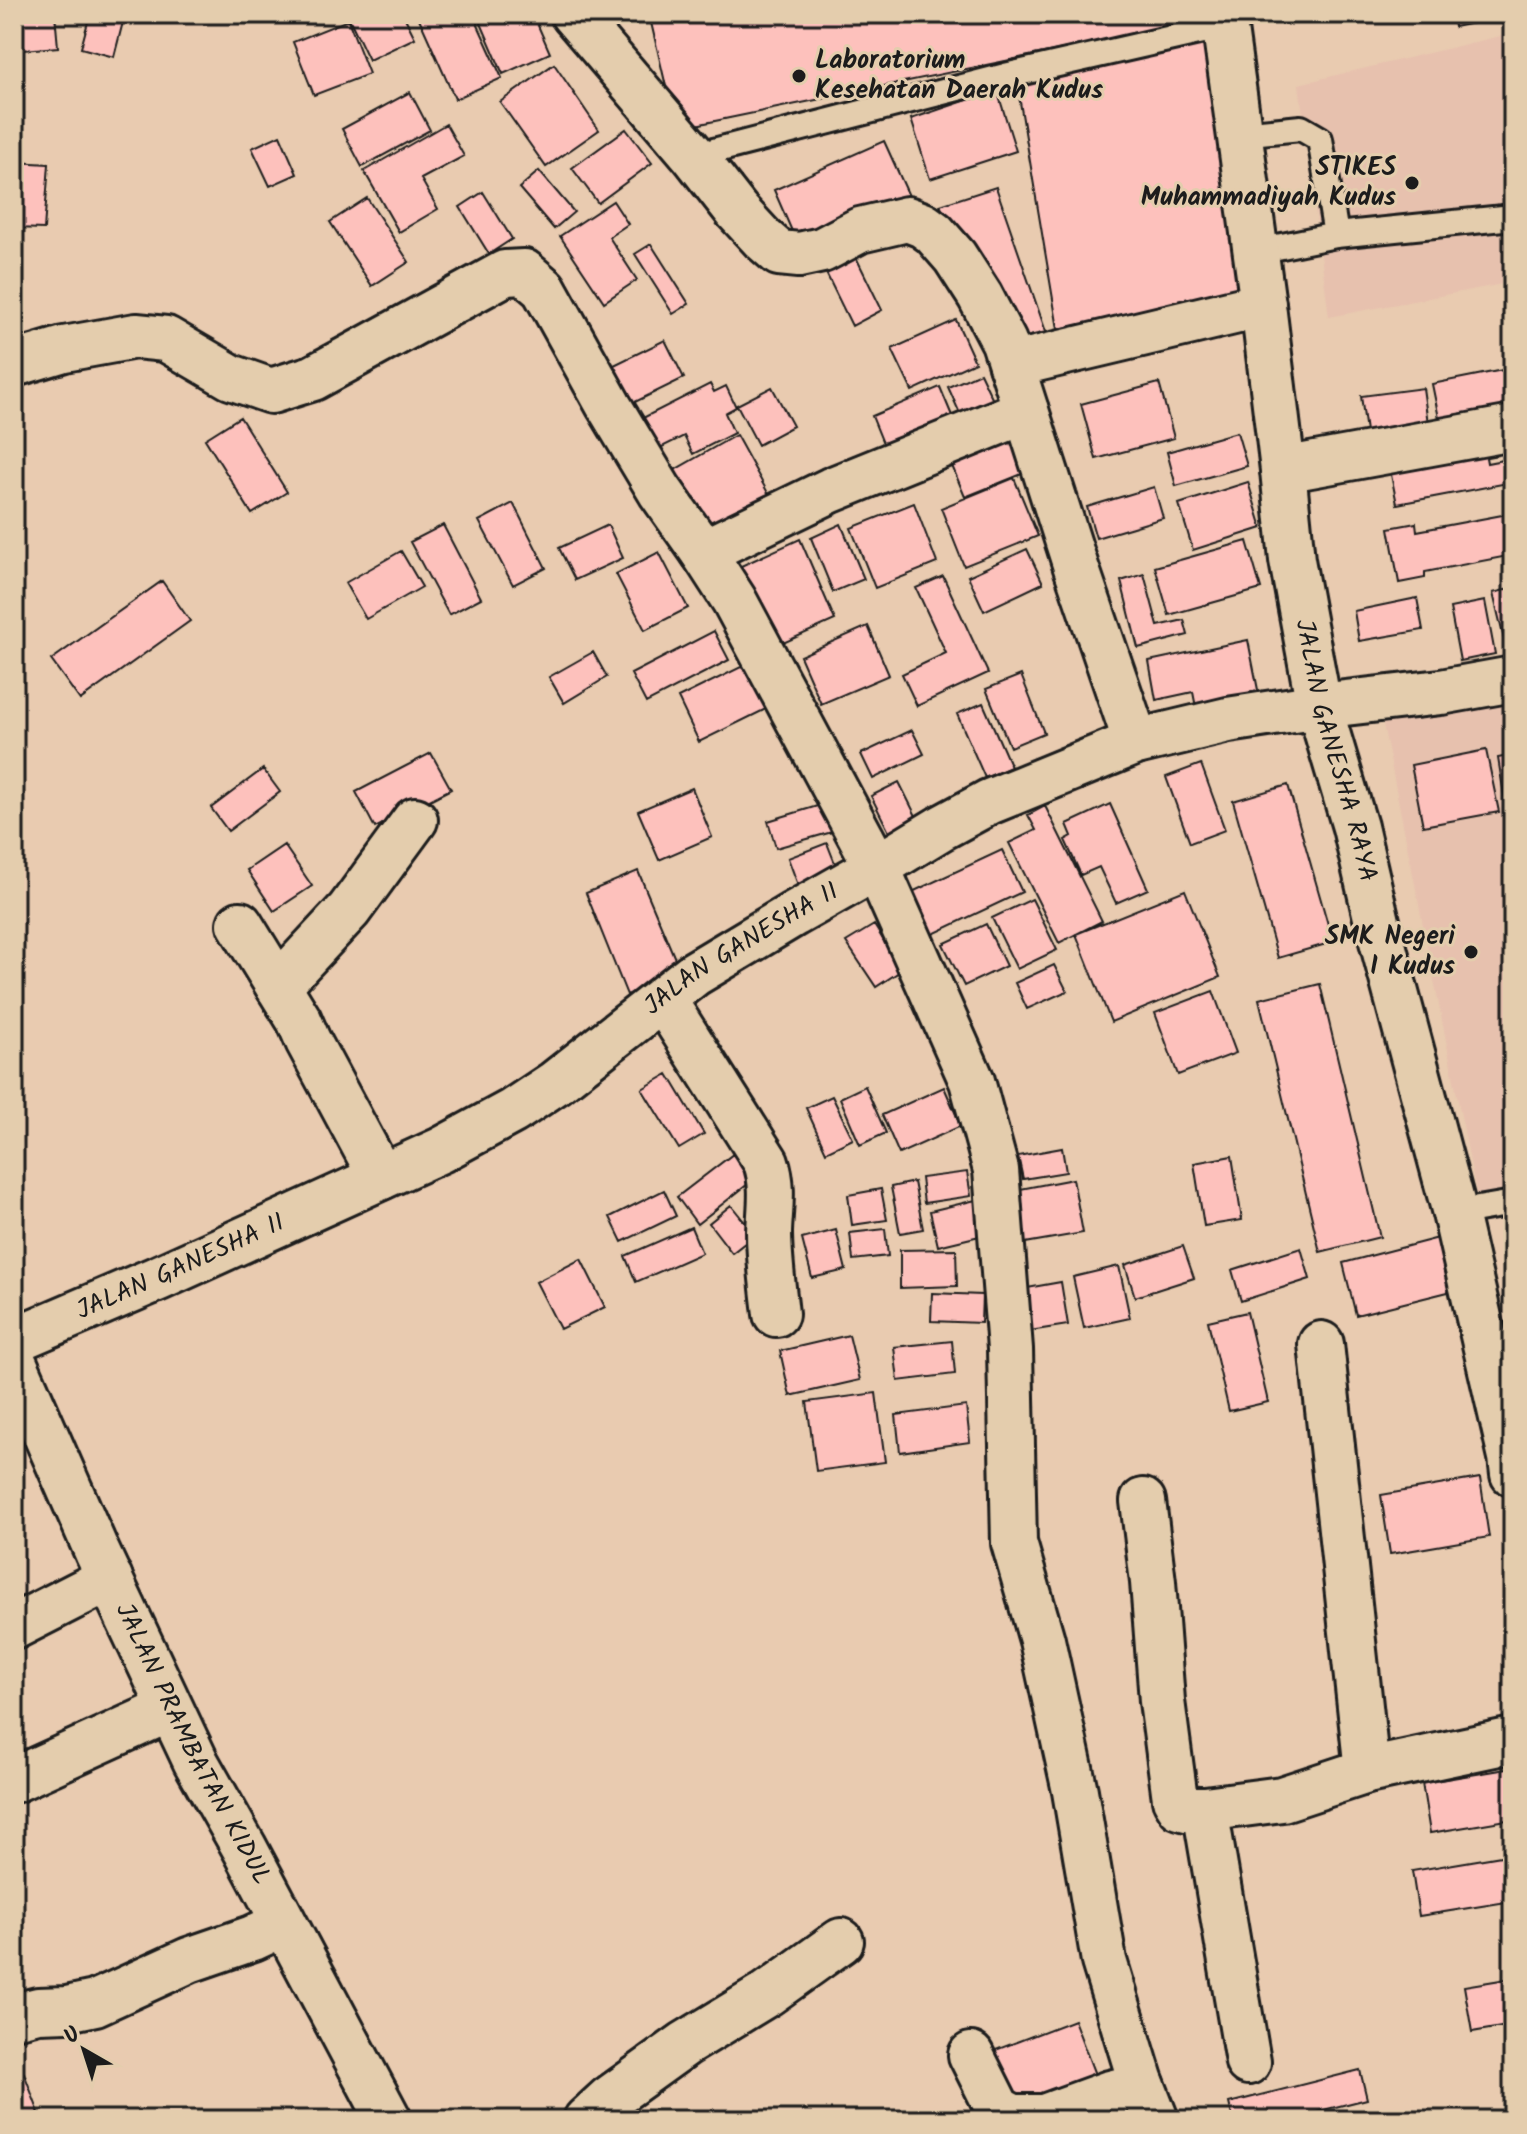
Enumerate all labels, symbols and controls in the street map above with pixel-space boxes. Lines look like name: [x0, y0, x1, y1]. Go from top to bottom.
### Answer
place label: Laboratorium Kesehatan Daerah Kudus: [815, 40, 1103, 112]
marker: Laboratorium Kesehatan Daerah Kudus: [790, 67, 808, 85]
place label: STIKES Muhammadiyah Kudus: [1141, 147, 1397, 219]
marker: STIKES Muhammadiyah Kudus: [1403, 174, 1421, 192]
street label: JALAN GANESHA RAYA: [1282, 616, 1388, 886]
street label: JALAN GANESHA II: [635, 872, 847, 1027]
place label: SMK Negeri I Kudus: [1325, 916, 1456, 988]
marker: SMK Negeri I Kudus: [1462, 943, 1480, 961]
street label: JALAN GANESHA II: [70, 1203, 292, 1332]
street label: JALAN PRAMBATAN KIDUL: [103, 1596, 282, 1893]
north arrow: [44, 2010, 124, 2090]
text: U: [57, 2019, 89, 2054]

